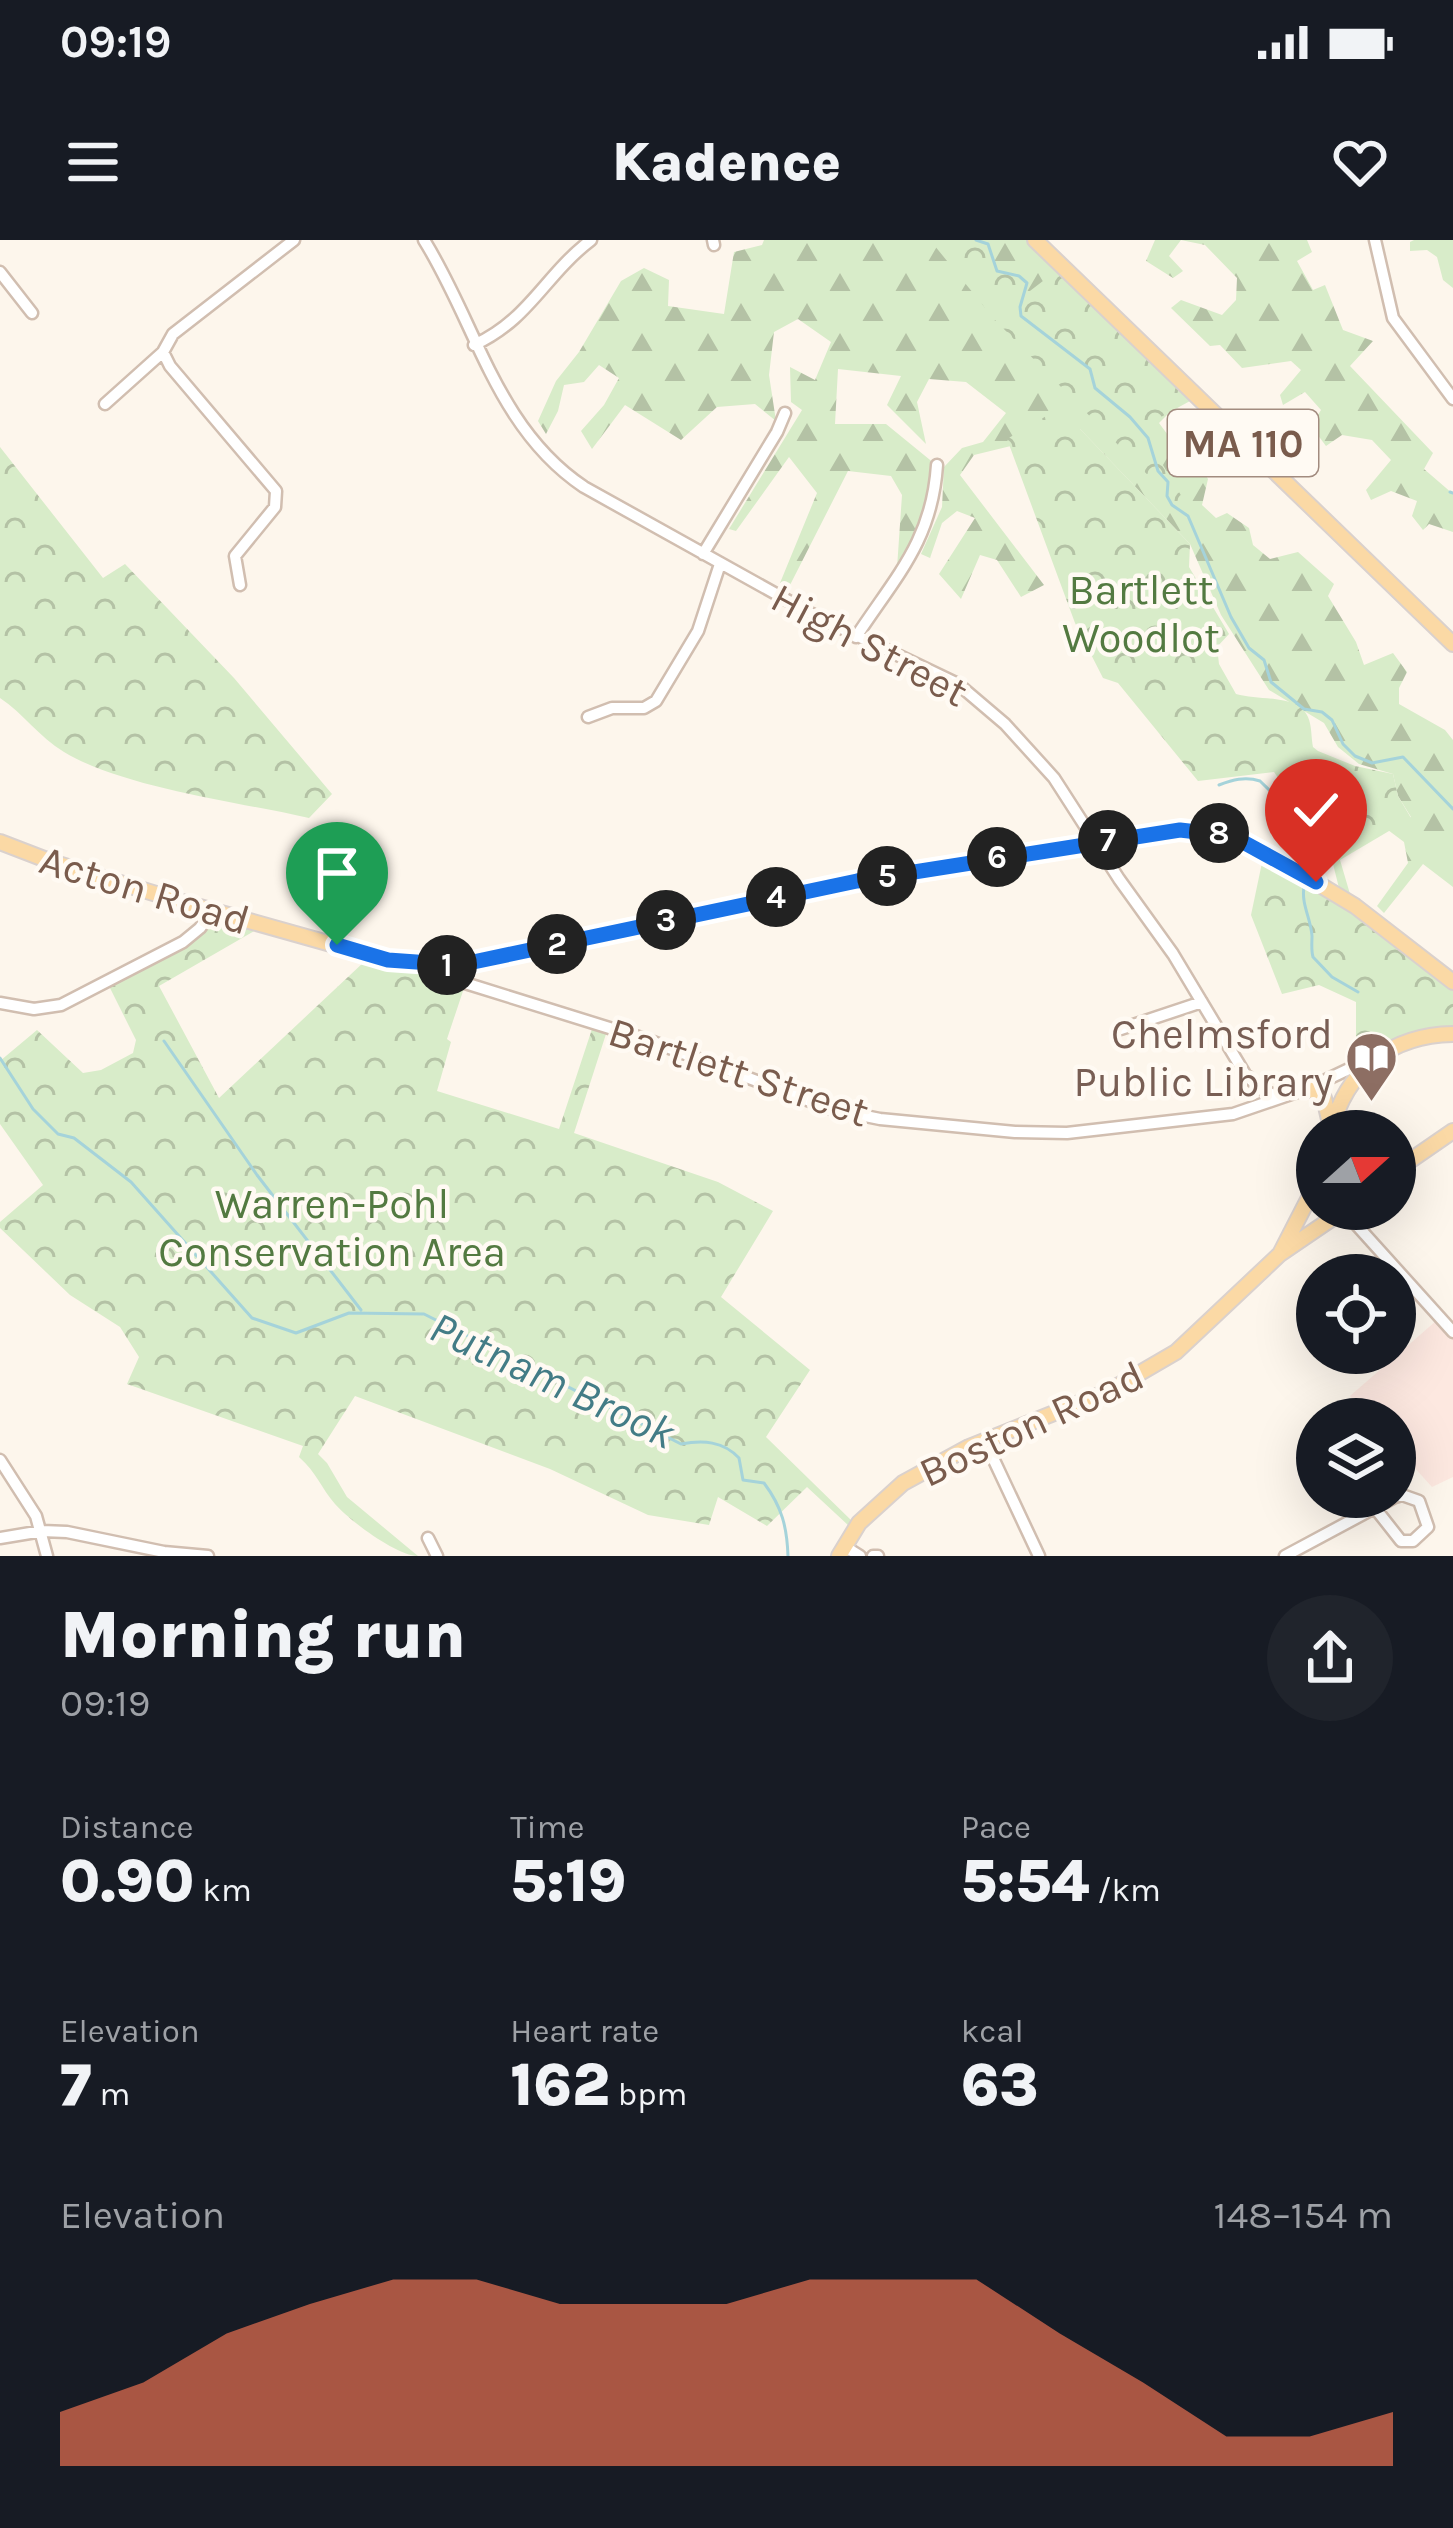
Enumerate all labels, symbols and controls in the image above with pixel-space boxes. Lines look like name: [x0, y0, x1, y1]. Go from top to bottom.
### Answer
text: 09:19: [60, 16, 172, 68]
icon: menu: [60, 129, 126, 195]
icon: heart: [1327, 129, 1393, 195]
text: Kadence: [612, 130, 841, 194]
road number: MA 110: [1168, 410, 1318, 476]
park label: Bartlett Woodlot: [1062, 565, 1220, 663]
street label: High Street: [763, 572, 976, 717]
pin: [1265, 759, 1367, 882]
icon: check: [1283, 777, 1349, 843]
pin: 8: [1189, 803, 1249, 863]
pin: 7: [1078, 810, 1138, 870]
text: 8: [1208, 814, 1230, 852]
text: 7: [1100, 821, 1116, 859]
pin: [286, 822, 388, 945]
pin: 6: [967, 827, 1027, 887]
street label: Acton Road: [34, 834, 256, 946]
text: 6: [987, 838, 1007, 876]
icon: arrive: [304, 840, 370, 906]
pin: 5: [857, 846, 917, 906]
text: 5: [877, 857, 897, 895]
pin: 4: [746, 867, 806, 927]
text: 4: [766, 878, 786, 916]
pin: 3: [636, 890, 696, 950]
text: 3: [656, 901, 676, 939]
pin: 2: [527, 914, 587, 974]
text: 2: [547, 925, 567, 963]
pin: 1: [417, 935, 477, 995]
text: 1: [441, 946, 453, 984]
street label: Bartlett Street: [602, 1006, 875, 1138]
place label: Chelmsford Public Library: [1073, 1009, 1333, 1107]
library icon: Chelmsford Public Library: [1344, 1029, 1400, 1103]
north arrow: [1296, 1110, 1416, 1230]
map controls: [1296, 1110, 1416, 1518]
park label: Warren-Pohl Conservation Area: [158, 1179, 506, 1277]
button: locate: [1296, 1254, 1416, 1374]
water label: Putnam Brook: [422, 1300, 684, 1460]
street label: Boston Road: [911, 1350, 1152, 1498]
button: layers: [1296, 1398, 1416, 1518]
button: share: [1267, 1595, 1393, 1721]
text: Morning run: [60, 1596, 466, 1674]
text: 09:19: [60, 1680, 150, 1726]
text: Distance: [60, 1808, 193, 1846]
text: Time: [510, 1808, 585, 1846]
text: Pace: [961, 1808, 1031, 1846]
text: 0.90: [60, 1846, 195, 1916]
text: 5:19: [510, 1846, 627, 1916]
text: 5:54: [961, 1846, 1089, 1916]
text: km: [195, 1871, 252, 1909]
text: /km: [1089, 1871, 1161, 1909]
text: Elevation: [60, 2012, 200, 2050]
text: Heart rate: [510, 2012, 659, 2050]
text: kcal: [961, 2012, 1024, 2050]
text: 7: [60, 2050, 92, 2120]
text: 162: [510, 2050, 610, 2120]
text: 63: [961, 2050, 1039, 2120]
text: m: [92, 2075, 130, 2113]
text: bpm: [610, 2075, 687, 2113]
text: Elevation: [60, 2192, 225, 2238]
text: 148–154 m: [1214, 2192, 1393, 2238]

